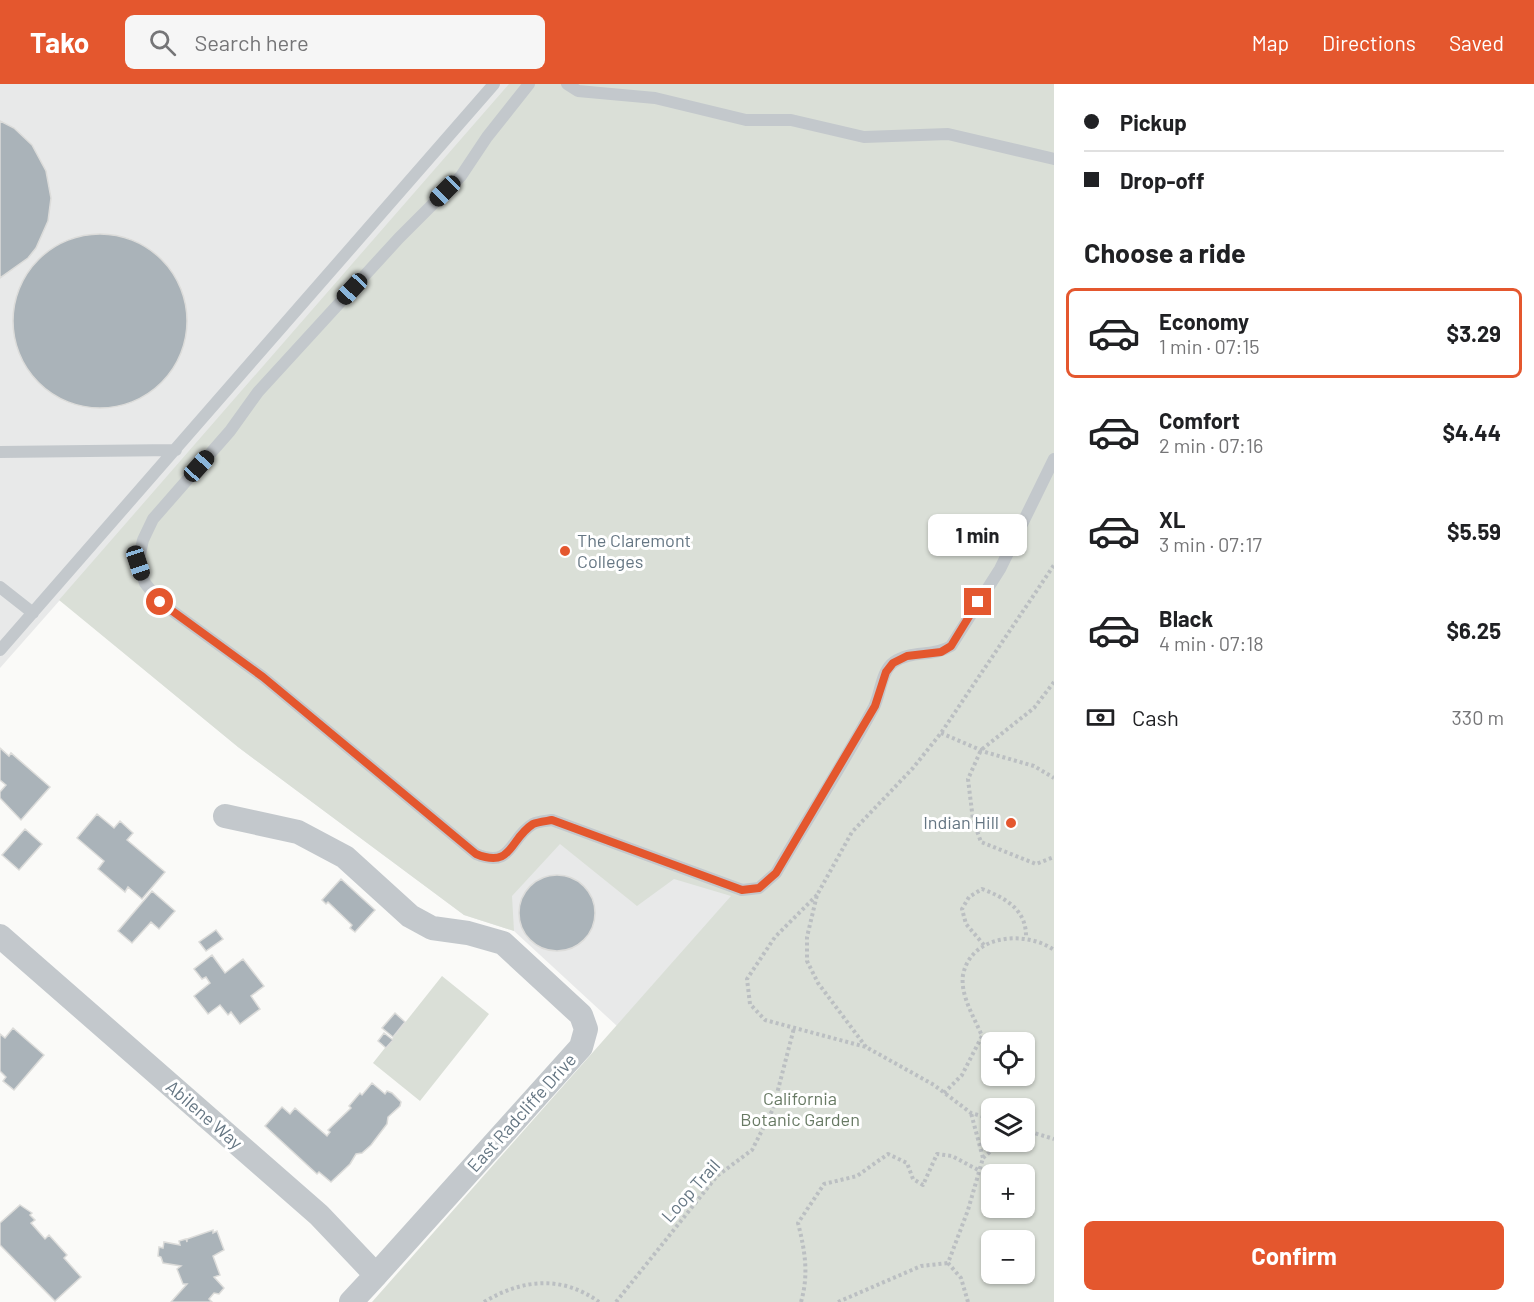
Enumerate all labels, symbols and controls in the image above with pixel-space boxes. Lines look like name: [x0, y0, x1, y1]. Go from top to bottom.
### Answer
search box: [125, 15, 545, 69]
text: Tako: [30, 25, 89, 59]
icon: search: [146, 26, 179, 59]
text: Search here: [194, 29, 309, 55]
text: Map: [1252, 30, 1289, 55]
text: Directions: [1322, 30, 1416, 55]
text: Saved: [1449, 30, 1504, 55]
text: Pickup: [1120, 109, 1187, 135]
text: Drop-off: [1120, 167, 1204, 193]
car: [426, 172, 464, 210]
text: Choose a ride: [1084, 236, 1246, 268]
car: [333, 270, 371, 308]
icon: car: [1087, 306, 1141, 360]
text: Economy: [1159, 308, 1249, 334]
text: $3.29: [1447, 320, 1501, 346]
text: 1 min · 07:15: [1159, 334, 1259, 358]
icon: car: [1087, 405, 1141, 459]
text: Comfort: [1159, 407, 1240, 433]
text: $4.44: [1443, 419, 1501, 445]
text: 2 min · 07:16: [1159, 433, 1263, 457]
car: [180, 447, 218, 485]
icon: car: [1087, 504, 1141, 558]
text: XL: [1159, 506, 1185, 532]
callout: 1 min: [928, 515, 1028, 557]
text: $5.59: [1447, 518, 1501, 544]
text: 1 min: [956, 523, 999, 547]
place label: The Claremont Colleges: [577, 529, 691, 572]
text: 3 min · 07:17: [1159, 532, 1262, 556]
car: [124, 543, 152, 583]
marker: The Claremont Colleges: [558, 544, 572, 558]
route start: [146, 588, 173, 615]
route end: [964, 588, 991, 615]
icon: car: [1087, 603, 1141, 657]
text: Black: [1159, 605, 1213, 631]
text: $6.25: [1446, 617, 1501, 643]
text: 4 min · 07:18: [1159, 631, 1264, 655]
icon: cash: [1084, 701, 1117, 734]
text: Cash: [1132, 704, 1179, 730]
text: 330 m: [1452, 705, 1504, 729]
place label: Indian Hill: [923, 811, 999, 833]
marker: Indian Hill: [1004, 816, 1018, 830]
map controls: [981, 1032, 1035, 1284]
button: locate: [981, 1032, 1035, 1086]
street label: East Radcliffe Drive: [462, 1048, 580, 1176]
street label: Abilene Way: [162, 1075, 247, 1153]
park label: California Botanic Garden: [740, 1087, 860, 1130]
button: layers: [981, 1098, 1035, 1152]
street label: Loop Trail: [656, 1154, 724, 1226]
button: +: [981, 1164, 1035, 1218]
button: Confirm: [1084, 1221, 1504, 1290]
button: −: [981, 1230, 1035, 1284]

